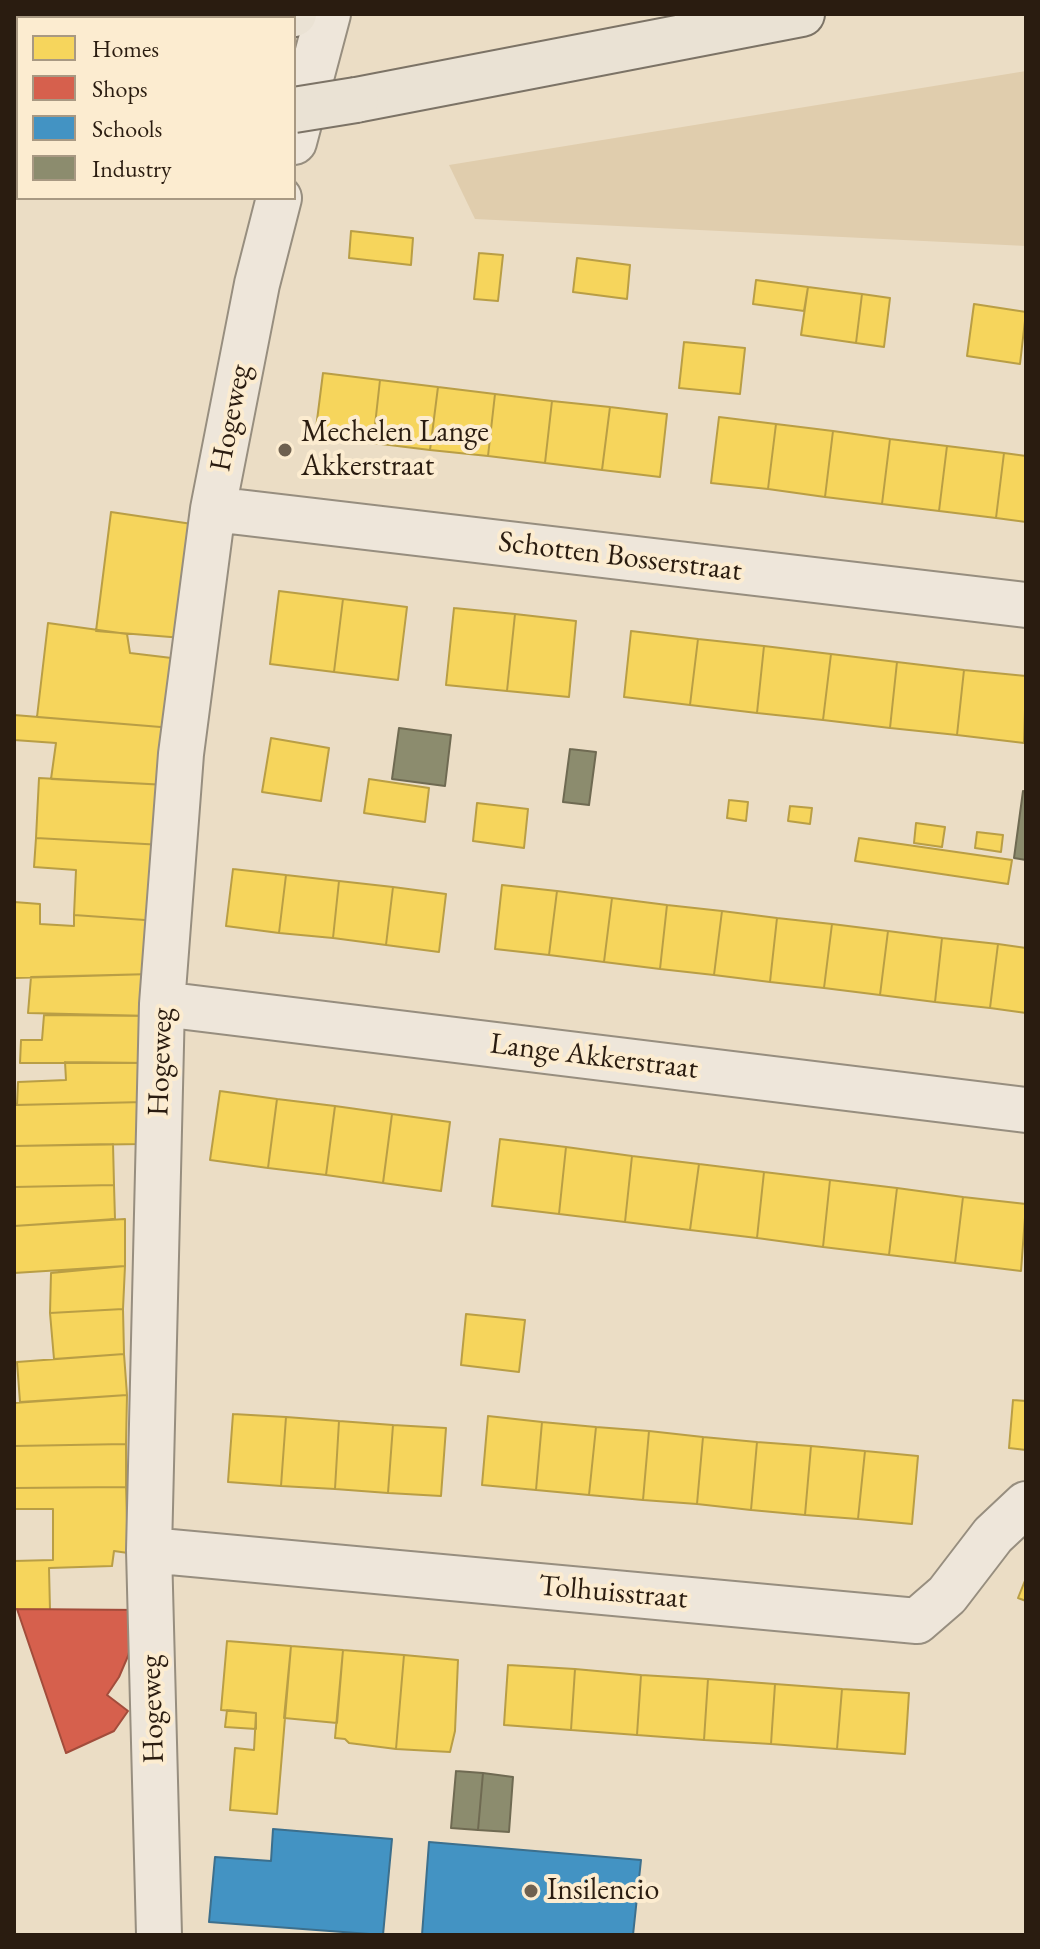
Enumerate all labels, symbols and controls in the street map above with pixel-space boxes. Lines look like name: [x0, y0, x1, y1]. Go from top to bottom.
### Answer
legend: [16, 16, 296, 200]
text: Homes: [92, 33, 159, 64]
text: Shops: [92, 73, 148, 104]
text: Schools: [92, 113, 162, 144]
text: Industry: [92, 153, 171, 184]
street label: Hogeweg: [203, 361, 259, 475]
place label: Mechelen Lange Akkerstraat: [301, 415, 489, 486]
marker: Mechelen Lange Akkerstraat: [276, 441, 294, 459]
street label: Schotten Bosserstraat: [496, 524, 744, 590]
street label: Hogeweg: [141, 1007, 181, 1117]
street label: Lange Akkerstraat: [488, 1026, 700, 1088]
street label: Tolhuisstraat: [537, 1569, 689, 1617]
street label: Hogeweg: [133, 1654, 173, 1764]
place label: Insilencio: [547, 1873, 659, 1909]
marker: Insilencio: [522, 1882, 540, 1900]

